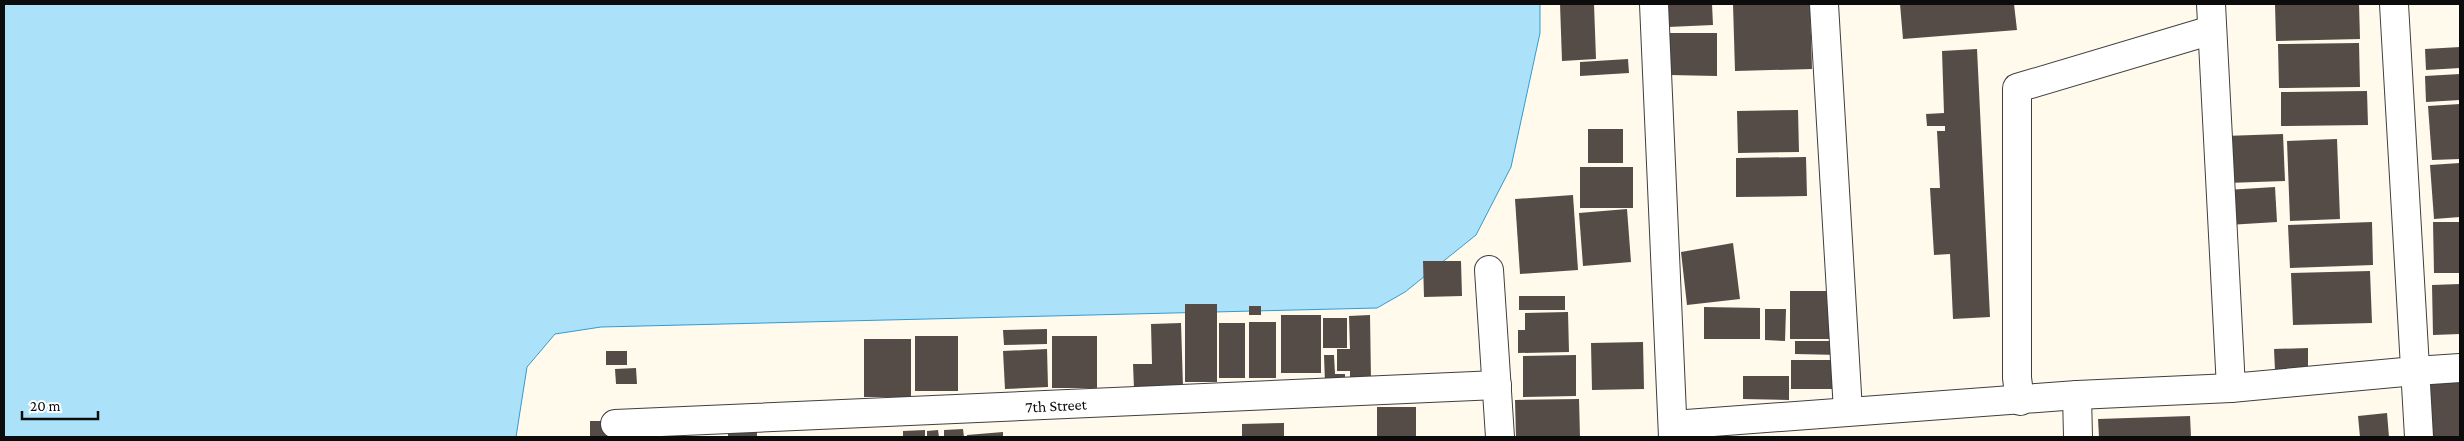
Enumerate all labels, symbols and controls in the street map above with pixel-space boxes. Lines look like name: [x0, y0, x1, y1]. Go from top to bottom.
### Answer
scale bar: [22, 388, 99, 420]
street label: 7th Street: [1025, 395, 1088, 416]
text: 20 m: [30, 398, 61, 414]

